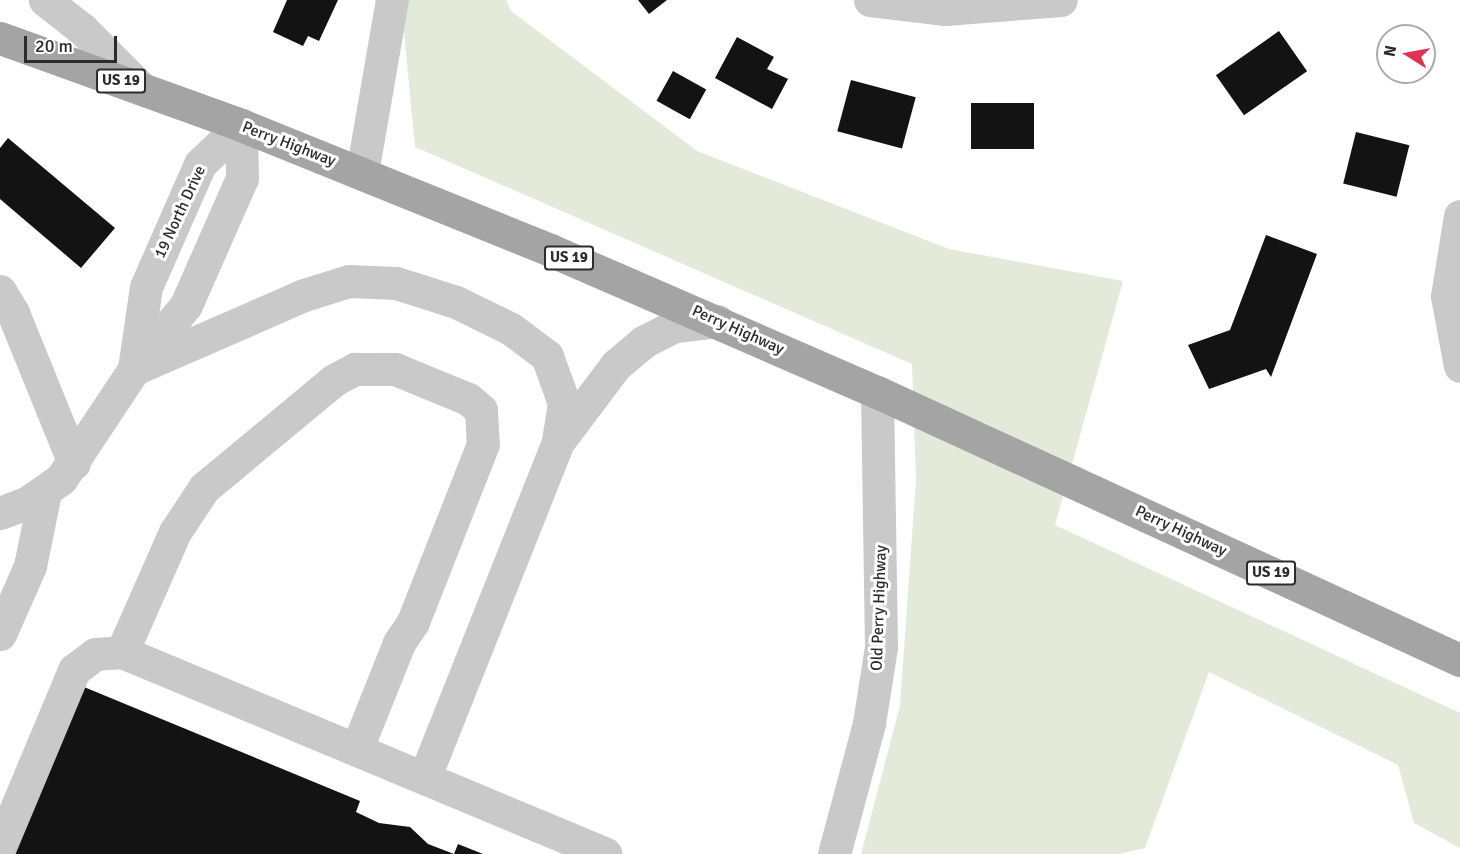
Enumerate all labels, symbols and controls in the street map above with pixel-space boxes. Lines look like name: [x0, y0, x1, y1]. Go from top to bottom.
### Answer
scale bar: [27, 24, 120, 62]
north arrow: [1376, 24, 1436, 84]
text: 20 m: [35, 35, 73, 57]
text: N: [1379, 44, 1401, 58]
road number: US 19: [96, 69, 146, 93]
street label: Perry Highway: [240, 117, 338, 171]
street label: 19 North Drive: [150, 163, 210, 261]
road number: US 19: [544, 246, 594, 270]
street label: Perry Highway: [689, 301, 787, 359]
street label: Perry Highway: [1132, 501, 1230, 561]
street label: Old Perry Highway: [867, 545, 891, 671]
road number: US 19: [1246, 561, 1296, 585]

